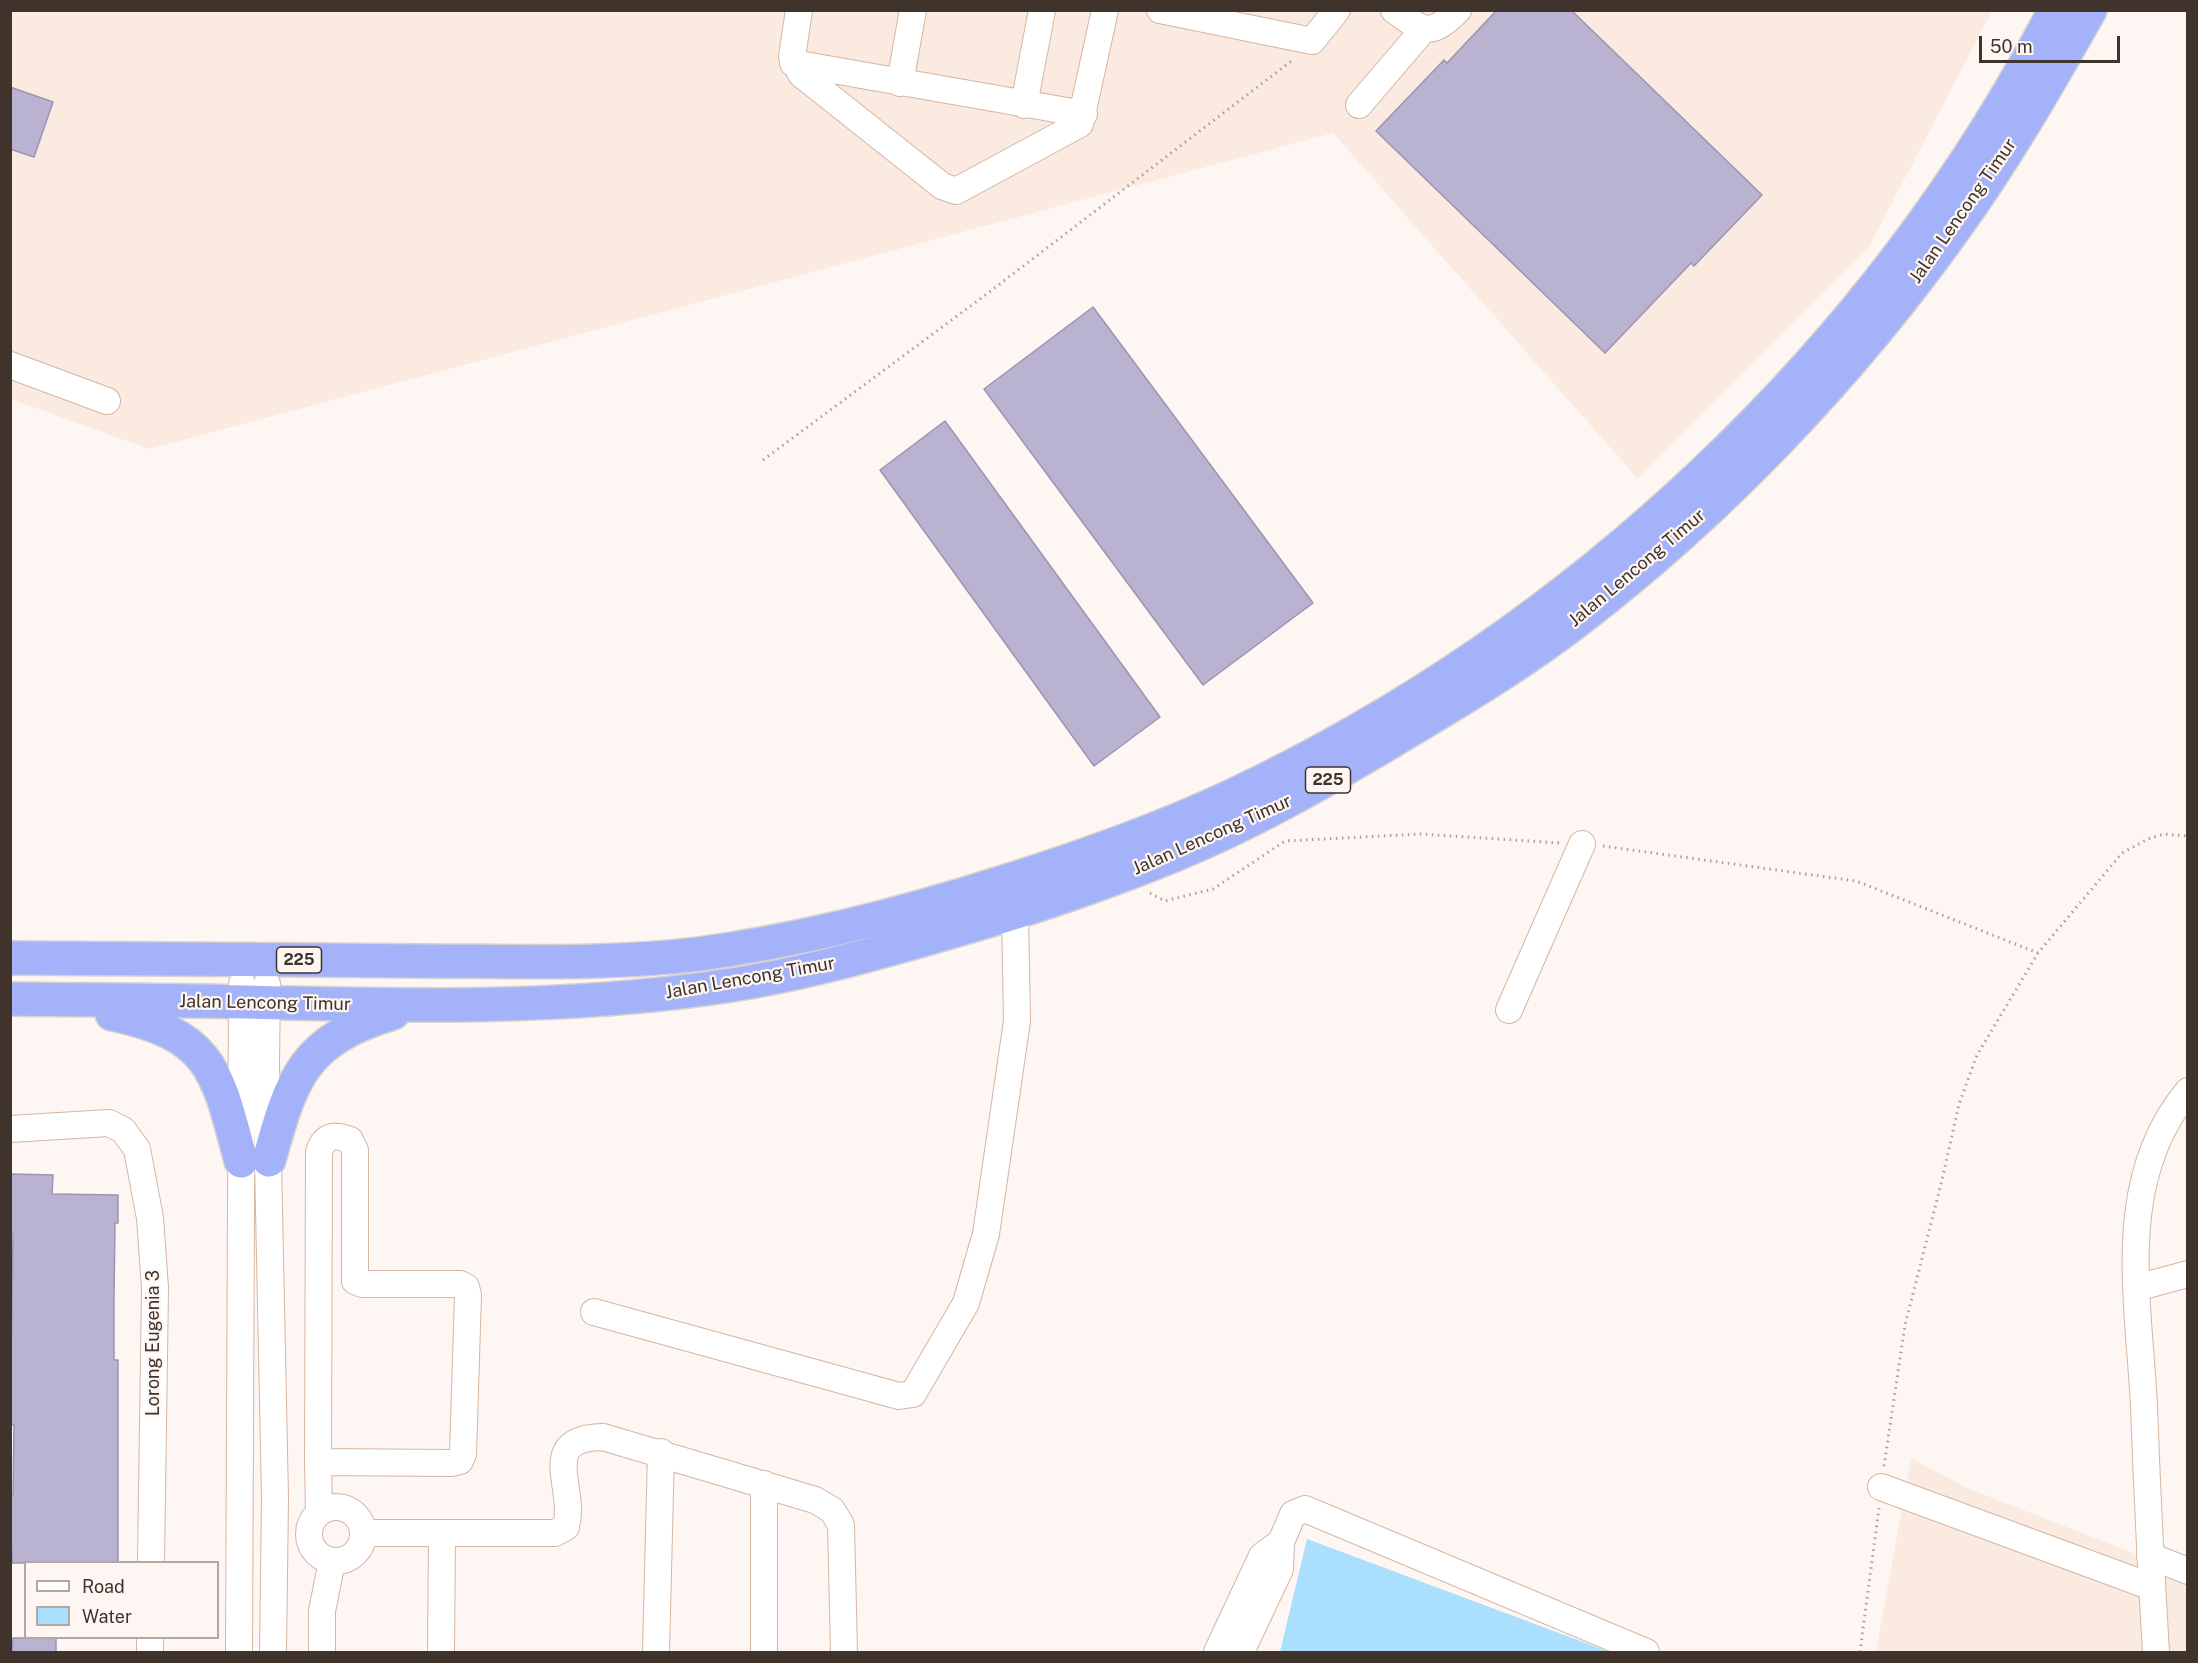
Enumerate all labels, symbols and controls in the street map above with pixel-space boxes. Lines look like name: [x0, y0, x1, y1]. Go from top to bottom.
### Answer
scale bar: [1982, 24, 2123, 62]
text: 50 m: [1990, 36, 2033, 57]
street label: Jalan Lencong Timur: [1905, 134, 2021, 288]
street label: Jalan Lencong Timur: [1564, 504, 1710, 632]
road number: 225: [1306, 767, 1350, 793]
street label: Jalan Lencong Timur: [1129, 790, 1295, 880]
road number: 225: [276, 947, 322, 973]
street label: Jalan Lencong Timur: [663, 952, 837, 1004]
street label: Jalan Lencong Timur: [179, 991, 351, 1015]
street label: Lorong Eugenia 3: [142, 1270, 164, 1416]
legend: [24, 1561, 219, 1639]
text: Road: [82, 1576, 125, 1597]
text: Water: [82, 1606, 132, 1627]

